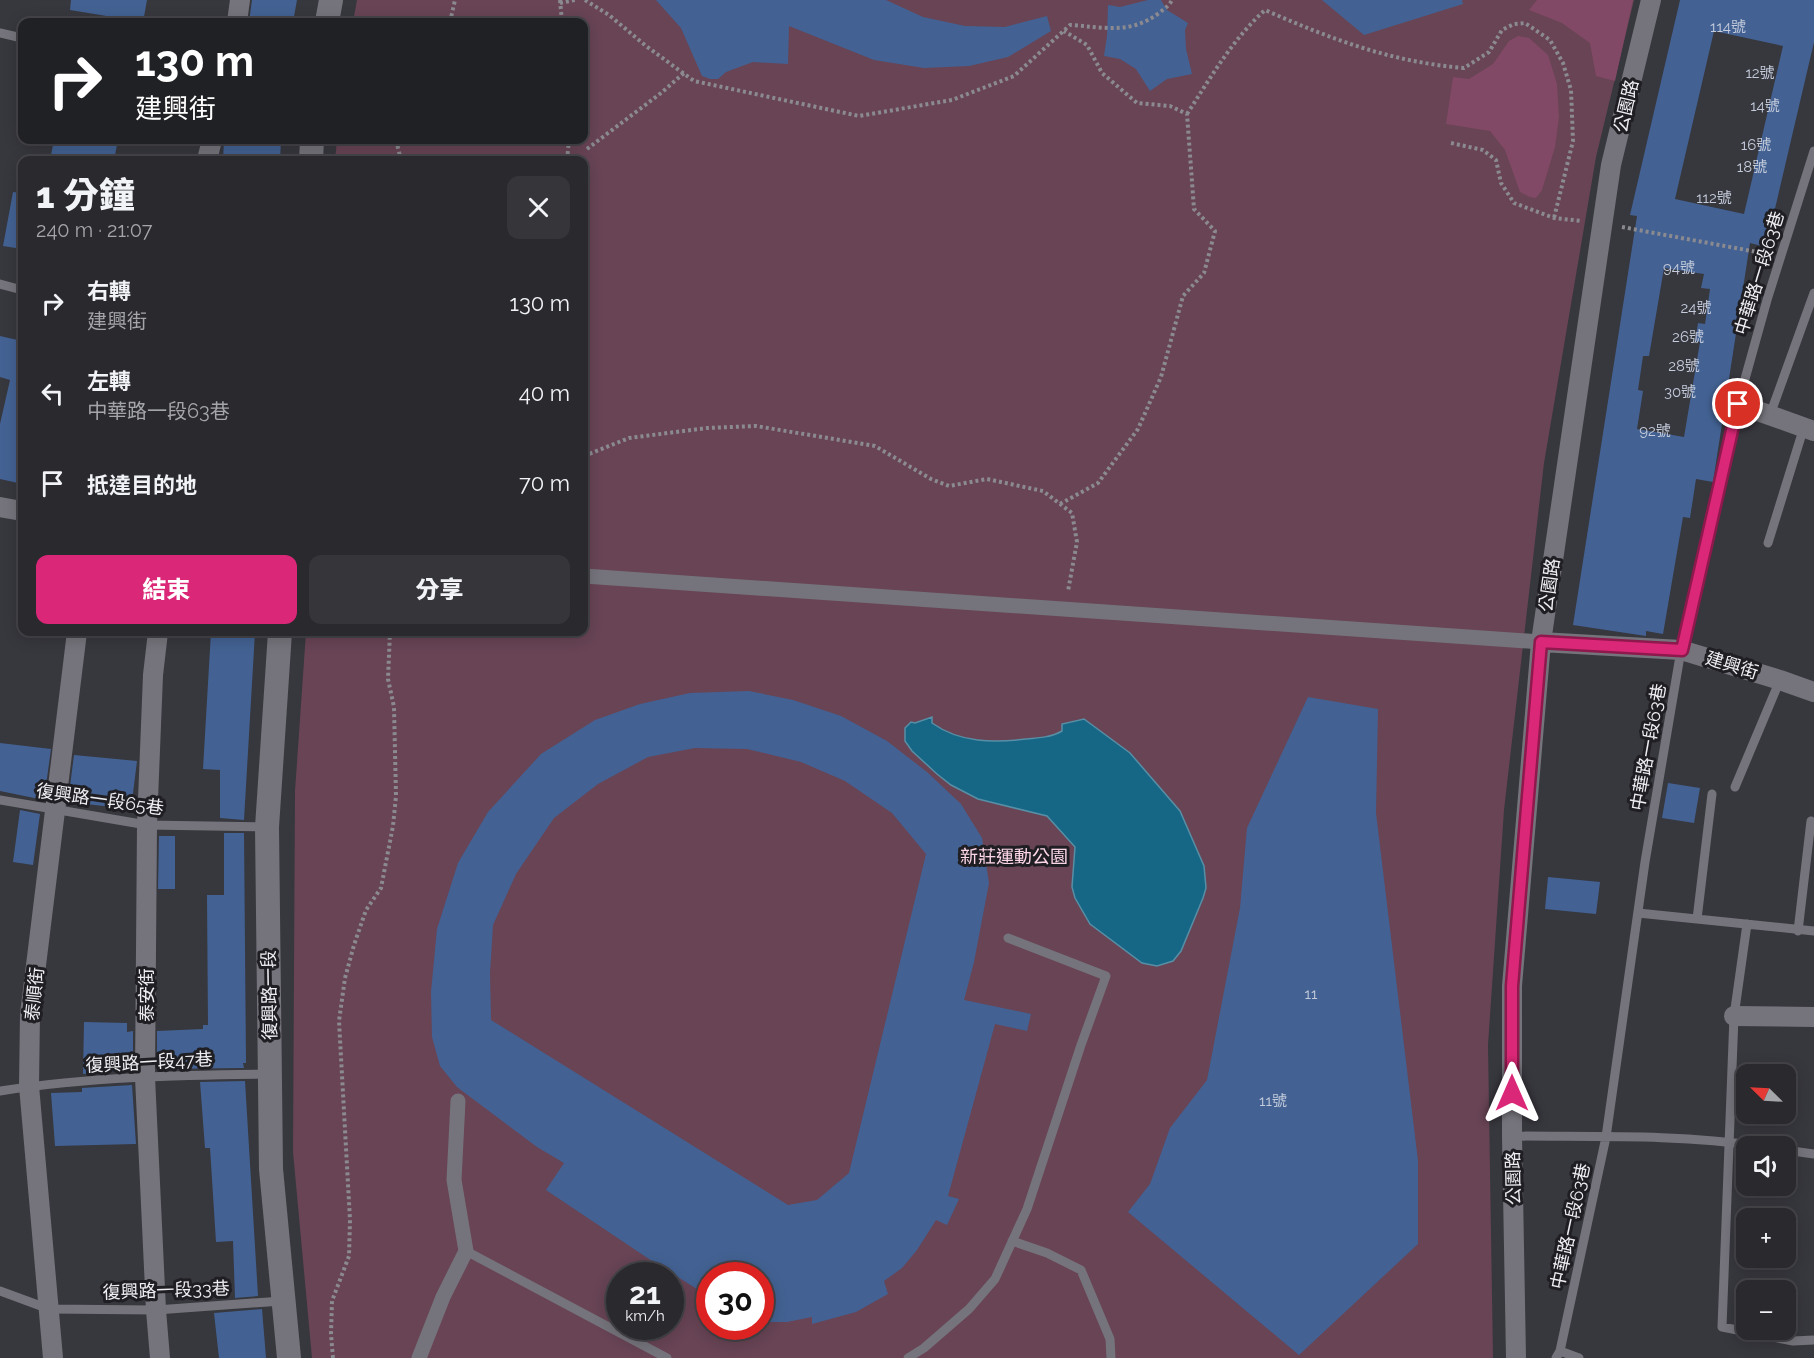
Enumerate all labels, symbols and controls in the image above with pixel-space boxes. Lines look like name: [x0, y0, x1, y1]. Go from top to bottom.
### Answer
house number: 114號: [1710, 18, 1746, 36]
text: 130 m: [135, 37, 254, 86]
icon: right: [36, 42, 114, 120]
house number: 12號: [1745, 64, 1775, 82]
street label: 公園路: [1610, 77, 1642, 135]
text: 建興街: [135, 93, 216, 124]
house number: 14號: [1750, 97, 1780, 115]
house number: 16號: [1741, 136, 1771, 154]
house number: 18號: [1737, 158, 1767, 176]
text: 1 分鐘: [36, 174, 135, 216]
button: close: [507, 176, 570, 239]
house number: 112號: [1696, 189, 1732, 207]
street label: 中華路一段63巷: [1730, 209, 1788, 337]
text: 240 m · 21:07: [36, 218, 153, 242]
house number: 94號: [1663, 259, 1695, 277]
text: 右轉: [87, 278, 131, 304]
icon: right: [36, 287, 69, 320]
text: 130 m: [510, 290, 570, 316]
house number: 24號: [1680, 299, 1712, 317]
text: 建興街: [87, 309, 147, 333]
house number: 26號: [1672, 328, 1704, 346]
house number: 28號: [1668, 357, 1700, 375]
text: 左轉: [87, 368, 131, 394]
icon: left: [36, 377, 69, 410]
pin: [1712, 378, 1763, 429]
text: 40 m: [519, 380, 570, 406]
house number: 30號: [1664, 383, 1696, 401]
icon: arrive: [1721, 387, 1754, 420]
text: 中華路一段63巷: [87, 399, 230, 423]
house number: 92號: [1639, 422, 1671, 440]
icon: arrive: [36, 467, 69, 500]
text: 70 m: [519, 470, 570, 496]
text: 抵達目的地: [87, 472, 197, 498]
button: 結束: [36, 555, 297, 624]
button: 分享: [309, 555, 570, 624]
street label: 公園路: [1535, 557, 1563, 613]
street label: 建興街: [1703, 647, 1761, 683]
street label: 中華路一段63巷: [1627, 682, 1669, 812]
street label: 復興路一段65巷: [35, 780, 165, 818]
park label: 新莊運動公園: [960, 846, 1068, 867]
street label: 復興路一段: [258, 950, 280, 1040]
street label: 泰順街: [21, 966, 47, 1022]
street label: 泰安街: [136, 968, 157, 1022]
house number: 11: [1305, 985, 1318, 1003]
street label: 復興路一段47巷: [85, 1048, 213, 1076]
position arrow: [1480, 1061, 1544, 1125]
north arrow: [1736, 1064, 1796, 1124]
map controls: [1736, 1064, 1796, 1340]
house number: 11號: [1259, 1092, 1287, 1110]
button: sound: [1736, 1136, 1796, 1196]
street label: 公園路: [1502, 1151, 1524, 1205]
street label: 中華路一段63巷: [1546, 1161, 1594, 1291]
button: +: [1736, 1208, 1796, 1268]
speed limit sign: 30: [696, 1262, 774, 1340]
text: 21: [629, 1276, 661, 1311]
street label: 復興路一段33巷: [102, 1277, 230, 1303]
button: −: [1736, 1280, 1796, 1340]
text: km/h: [625, 1307, 665, 1325]

